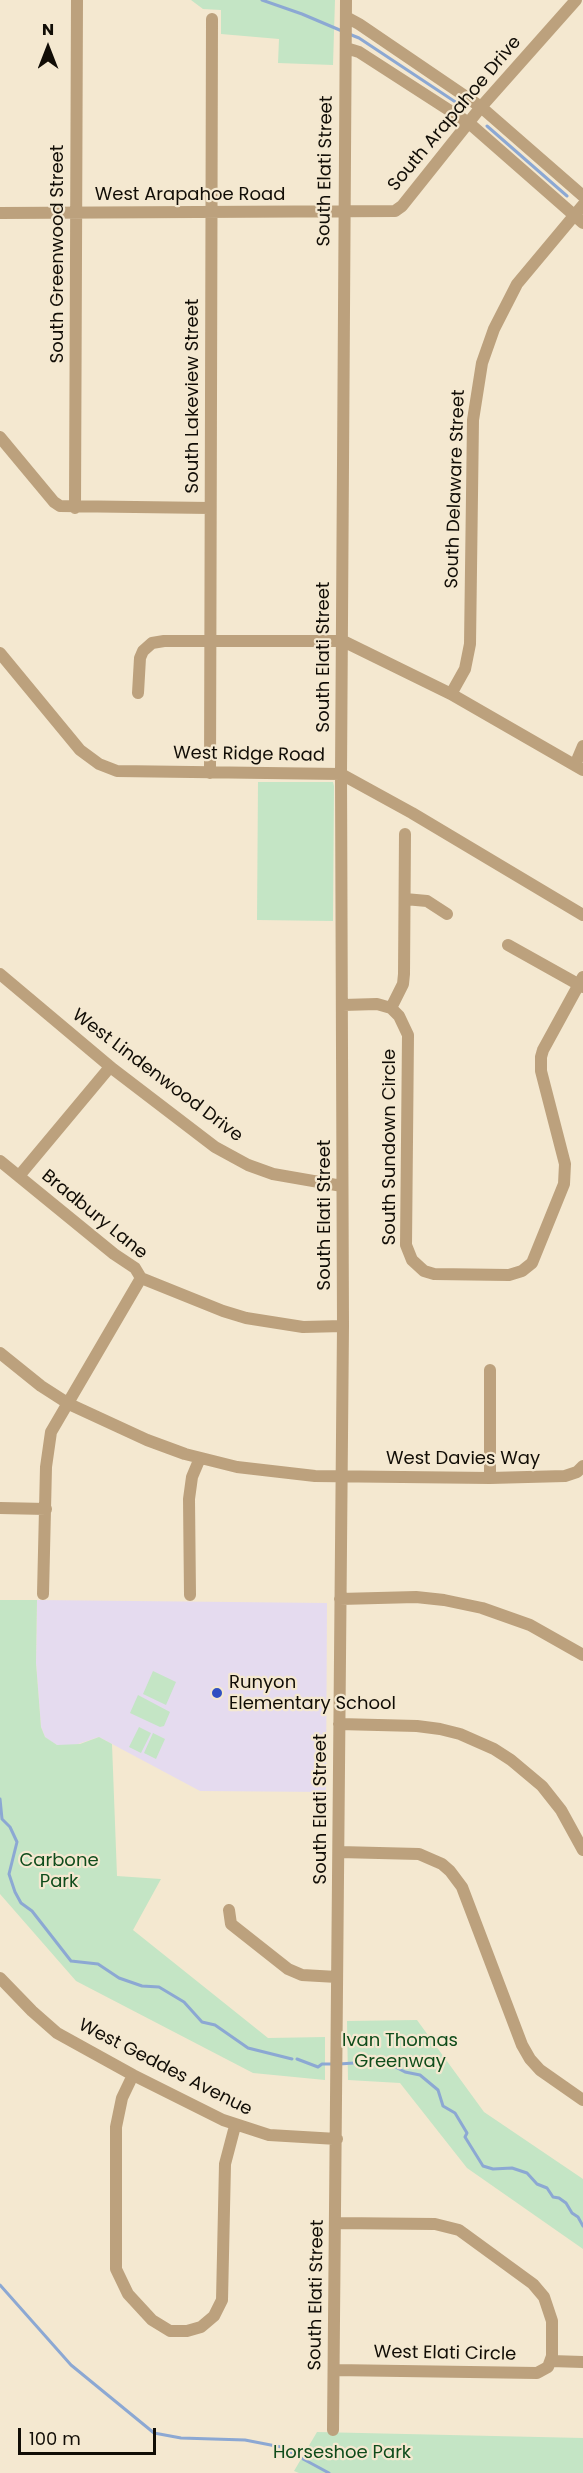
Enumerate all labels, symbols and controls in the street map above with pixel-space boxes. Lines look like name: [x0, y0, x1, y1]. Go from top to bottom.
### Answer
north arrow: [18, 18, 78, 78]
text: N: [42, 18, 54, 41]
street label: South Arapahoe Drive: [384, 32, 526, 196]
street label: South Elati Street: [314, 95, 338, 247]
street label: South Greenwood Street: [47, 145, 69, 363]
street label: West Arapahoe Road: [95, 184, 285, 206]
street label: South Lakeview Street: [182, 299, 204, 493]
street label: South Delaware Street: [442, 389, 470, 589]
street label: South Elati Street: [313, 582, 335, 732]
street label: West Ridge Road: [173, 743, 325, 767]
street label: West Lindenwood Drive: [67, 1005, 247, 1147]
street label: South Sundown Circle: [379, 1049, 401, 1245]
street label: South Elati Street: [314, 1140, 336, 1290]
street label: Bradbury Lane: [37, 1166, 151, 1264]
street label: West Davies Way: [386, 1448, 540, 1470]
place label: Runyon Elementary School: [229, 1672, 396, 1714]
marker: Runyon Elementary School: [210, 1686, 224, 1700]
street label: South Elati Street: [310, 1734, 332, 1884]
park label: Carbone Park: [19, 1850, 99, 1892]
street label: West Geddes Avenue: [75, 2015, 255, 2121]
park label: Ivan Thomas Greenway: [342, 2030, 458, 2072]
street label: South Elati Street: [305, 2219, 329, 2371]
street label: West Elati Circle: [373, 2342, 517, 2366]
scale bar: [21, 2416, 159, 2454]
text: 100 m: [29, 2426, 81, 2451]
park label: Horseshoe Park: [273, 2442, 411, 2464]

